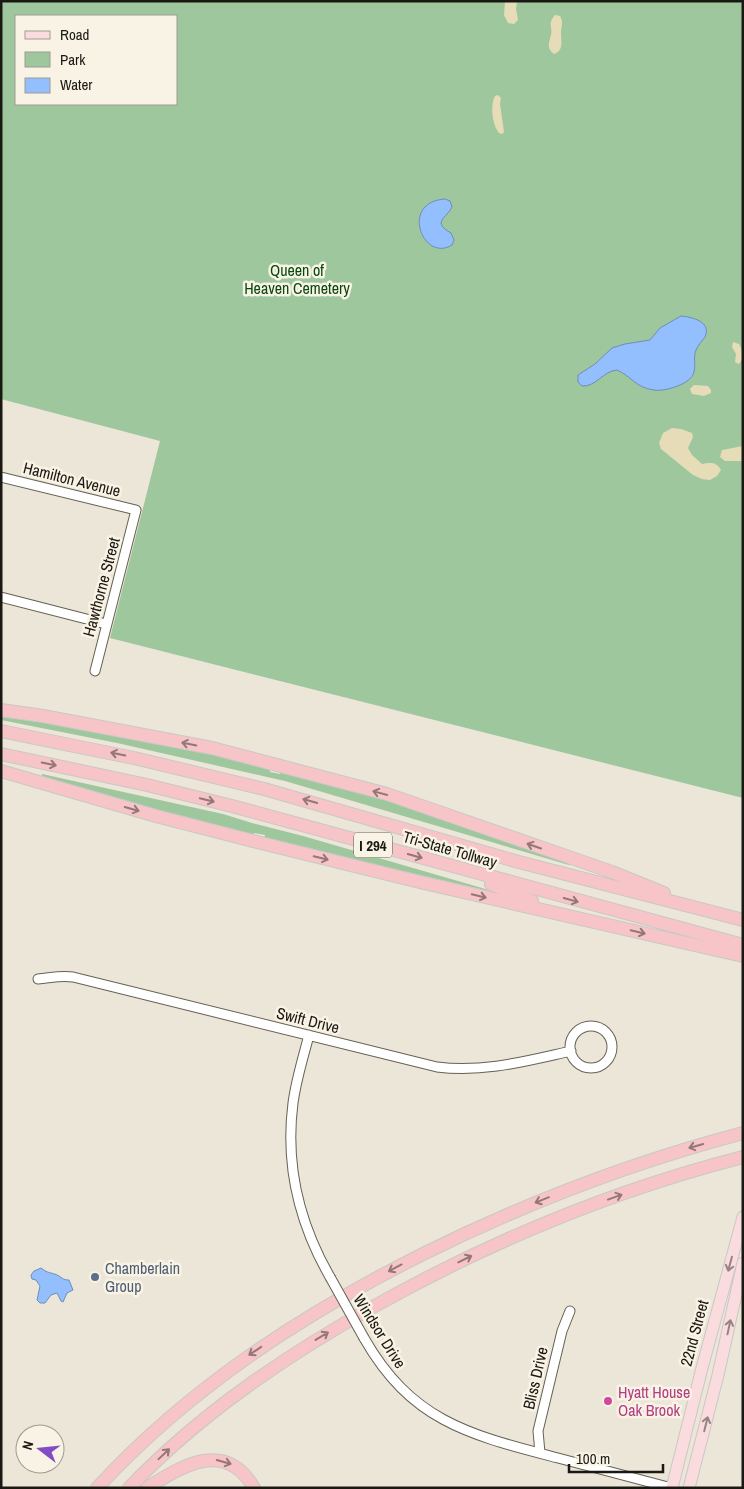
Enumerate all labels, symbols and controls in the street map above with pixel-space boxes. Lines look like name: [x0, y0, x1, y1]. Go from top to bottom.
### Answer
legend: [15, 15, 178, 105]
text: Road: [60, 24, 89, 45]
text: Park: [60, 49, 86, 70]
text: Water: [60, 74, 92, 95]
park label: Queen of Heaven Cemetery: [244, 259, 350, 299]
street label: Hamilton Avenue: [21, 456, 123, 502]
street label: Hawthorne Street: [77, 535, 125, 639]
one-way arrow: [182, 738, 198, 748]
one-way arrow: [110, 749, 126, 758]
one-way arrow: [41, 759, 57, 769]
one-way arrow: [373, 787, 389, 797]
one-way arrow: [199, 796, 215, 805]
one-way arrow: [302, 796, 318, 806]
one-way arrow: [124, 805, 140, 815]
street label: Tri-State Tollway: [400, 825, 500, 873]
road number: I 294: [354, 832, 392, 858]
one-way arrow: [526, 840, 542, 850]
one-way arrow: [406, 852, 422, 862]
one-way arrow: [313, 854, 329, 863]
one-way arrow: [471, 892, 487, 901]
one-way arrow: [563, 895, 579, 905]
one-way arrow: [629, 928, 645, 938]
street label: Swift Drive: [274, 1002, 342, 1038]
one-way arrow: [688, 1141, 704, 1151]
one-way arrow: [607, 1192, 622, 1201]
one-way arrow: [535, 1196, 550, 1205]
one-way arrow: [457, 1254, 472, 1264]
one-way arrow: [725, 1256, 734, 1272]
place label: Chamberlain Group: [105, 1257, 180, 1297]
one-way arrow: [388, 1263, 403, 1273]
marker: Chamberlain Group: [89, 1271, 101, 1283]
street label: Windsor Drive: [348, 1290, 412, 1372]
street label: 22nd Street: [675, 1297, 713, 1369]
one-way arrow: [724, 1319, 734, 1335]
one-way arrow: [314, 1331, 328, 1341]
street label: Bliss Drive: [517, 1345, 553, 1411]
one-way arrow: [249, 1346, 263, 1356]
place label: Hyatt House Oak Brook: [618, 1381, 690, 1421]
marker: Hyatt House Oak Brook: [602, 1395, 614, 1407]
one-way arrow: [701, 1416, 711, 1432]
north arrow: [15, 1424, 65, 1474]
text: N: [18, 1439, 37, 1452]
scale bar: [569, 1442, 663, 1474]
one-way arrow: [157, 1448, 170, 1459]
text: 100 m: [576, 1448, 610, 1469]
one-way arrow: [215, 1457, 231, 1467]

